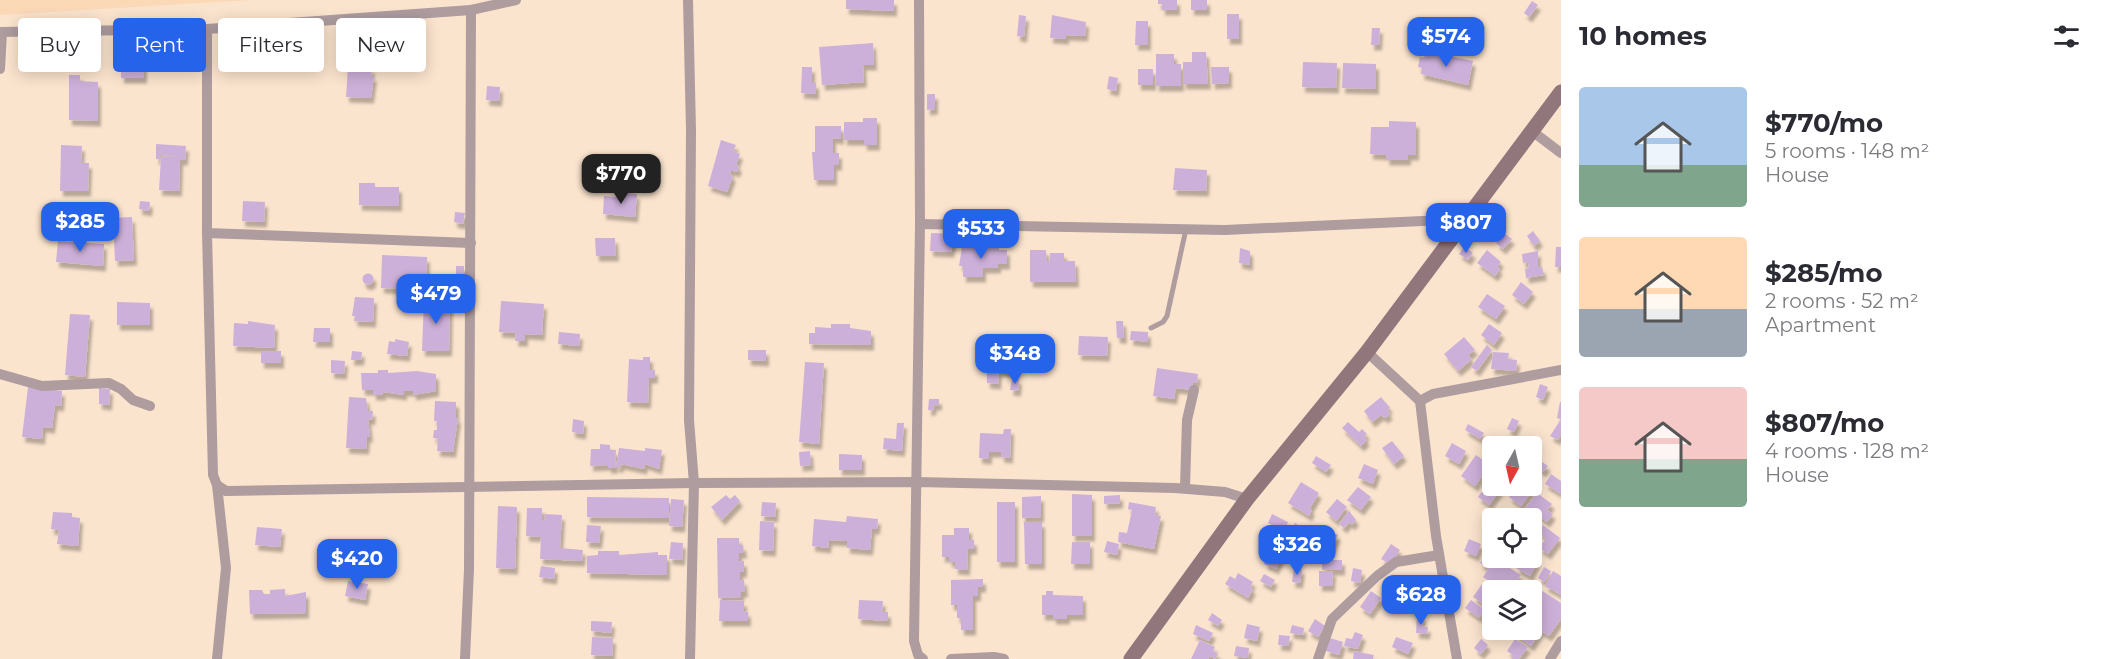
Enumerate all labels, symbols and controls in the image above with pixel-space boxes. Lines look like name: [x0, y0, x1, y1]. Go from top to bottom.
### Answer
pin: $574: [1410, 17, 1482, 68]
chip: Buy: [18, 18, 101, 72]
chip: Rent: [113, 18, 206, 72]
chip: Filters: [218, 18, 324, 72]
chip: New: [336, 18, 426, 72]
text: 10 homes: [1579, 20, 1707, 52]
icon: filters: [2050, 20, 2083, 53]
text: $574: [1421, 24, 1471, 48]
text: $770/mo: [1765, 107, 1883, 139]
icon: home: [1627, 111, 1699, 183]
text: 5 rooms · 148 m²: [1765, 139, 1929, 163]
pin: $770: [585, 154, 657, 205]
text: $770: [596, 161, 646, 185]
text: House: [1765, 163, 1829, 187]
pin: $285: [44, 202, 116, 253]
pin: $807: [1430, 203, 1502, 254]
text: $285: [55, 209, 105, 233]
pin: $533: [945, 209, 1017, 260]
text: $807: [1440, 210, 1492, 234]
text: $533: [957, 216, 1005, 240]
text: $285/mo: [1765, 257, 1883, 289]
icon: home: [1627, 261, 1699, 333]
pin: $479: [400, 274, 472, 325]
text: $479: [410, 281, 462, 305]
text: 2 rooms · 52 m²: [1765, 289, 1919, 313]
text: Apartment: [1765, 313, 1876, 337]
pin: $348: [979, 334, 1051, 385]
text: $348: [989, 341, 1041, 365]
text: $807/mo: [1765, 407, 1884, 439]
icon: home: [1627, 411, 1699, 483]
north arrow: [1482, 436, 1542, 496]
map controls: [1482, 436, 1542, 640]
text: 4 rooms · 128 m²: [1765, 439, 1929, 463]
text: House: [1765, 463, 1829, 487]
button: locate: [1482, 508, 1542, 568]
pin: $326: [1261, 525, 1333, 576]
text: $326: [1273, 532, 1321, 556]
pin: $420: [321, 539, 393, 590]
text: $420: [331, 546, 383, 570]
pin: $628: [1385, 575, 1457, 626]
button: layers: [1482, 580, 1542, 640]
text: $628: [1396, 582, 1446, 606]

